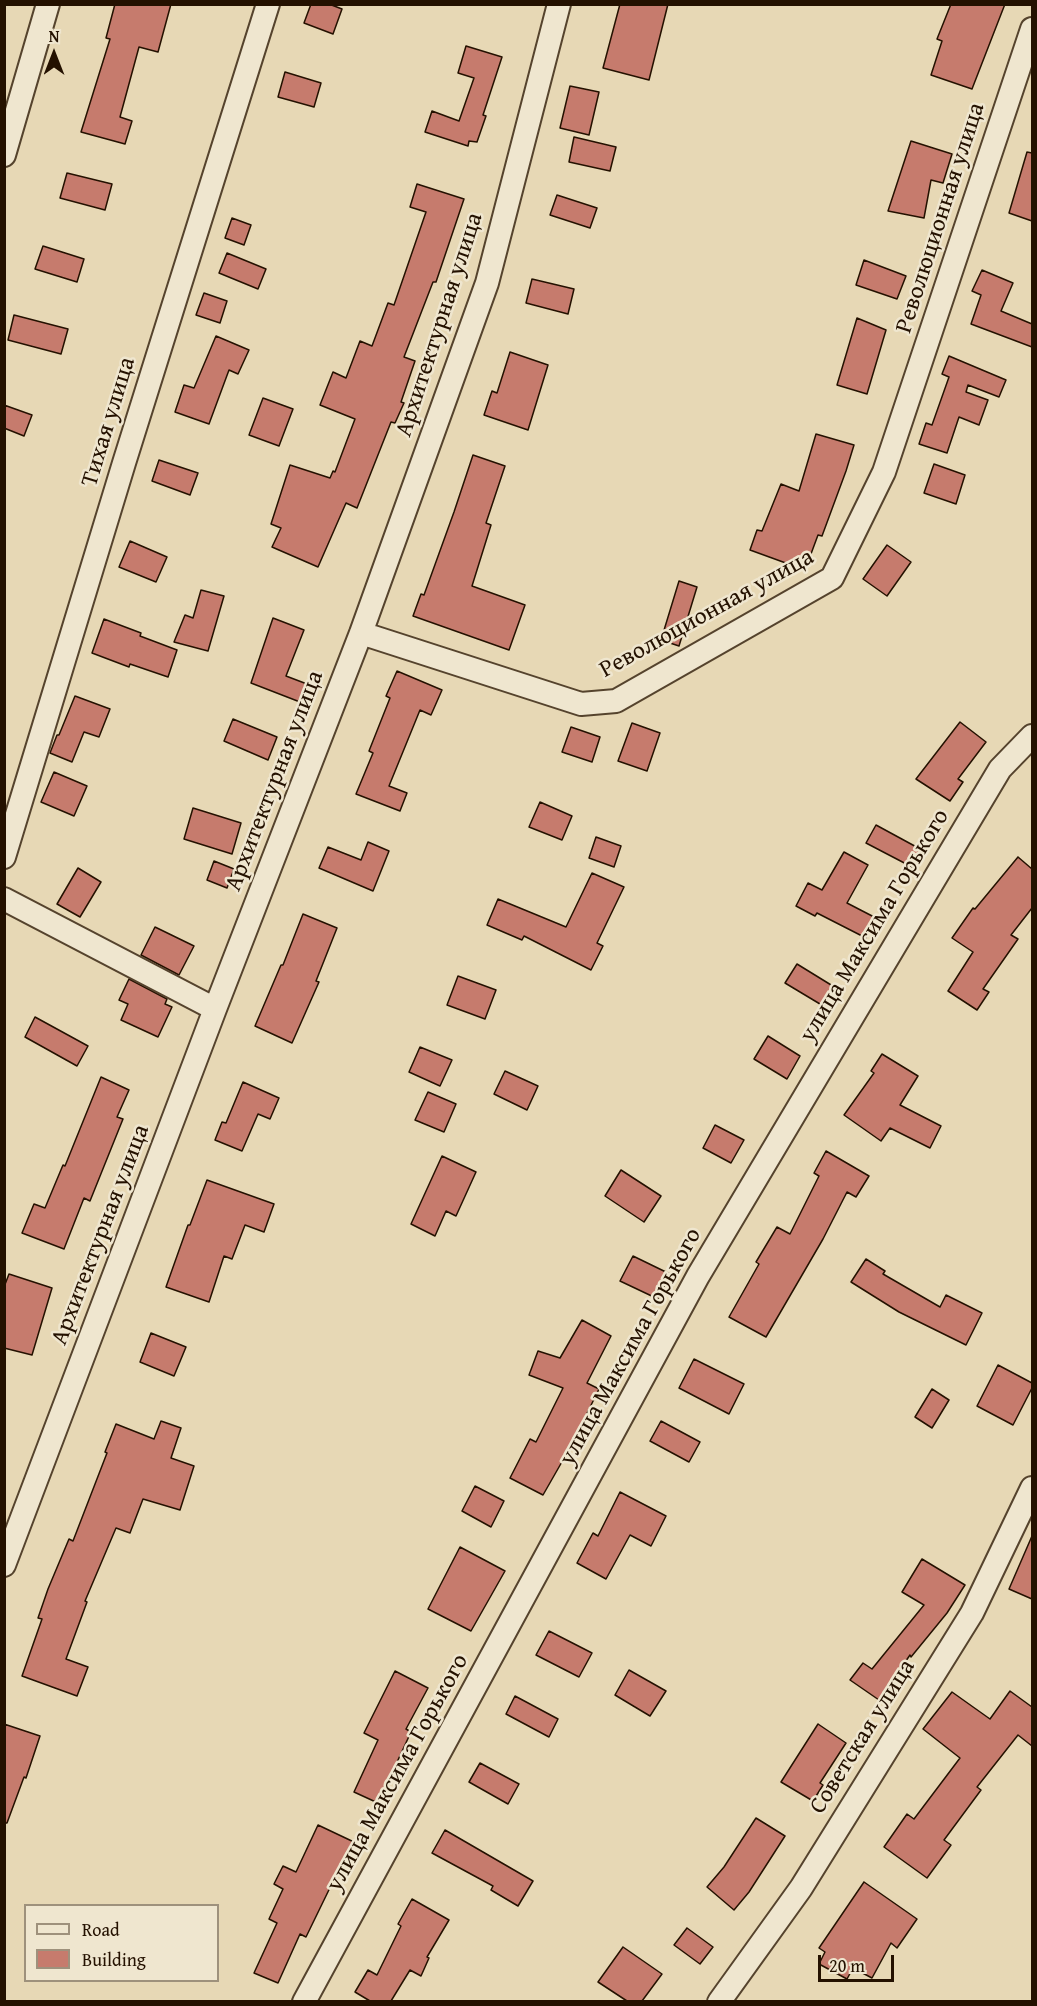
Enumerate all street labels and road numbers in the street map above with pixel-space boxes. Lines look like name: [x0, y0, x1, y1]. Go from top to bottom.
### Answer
street label: Революционная улица: [890, 99, 992, 337]
street label: Архитектурная улица: [390, 209, 490, 441]
street label: Тихая улица: [76, 354, 142, 490]
street label: Революционная улица: [595, 543, 819, 685]
street label: Архитектурная улица: [220, 667, 330, 895]
street label: улица Максима Горького: [794, 804, 956, 1048]
street label: Архитектурная улица: [46, 1121, 156, 1349]
street label: улица Максима Горького: [554, 1223, 708, 1471]
street label: улица Максима Горького: [321, 1649, 475, 1897]
street label: Советская улица: [804, 1654, 922, 1820]

